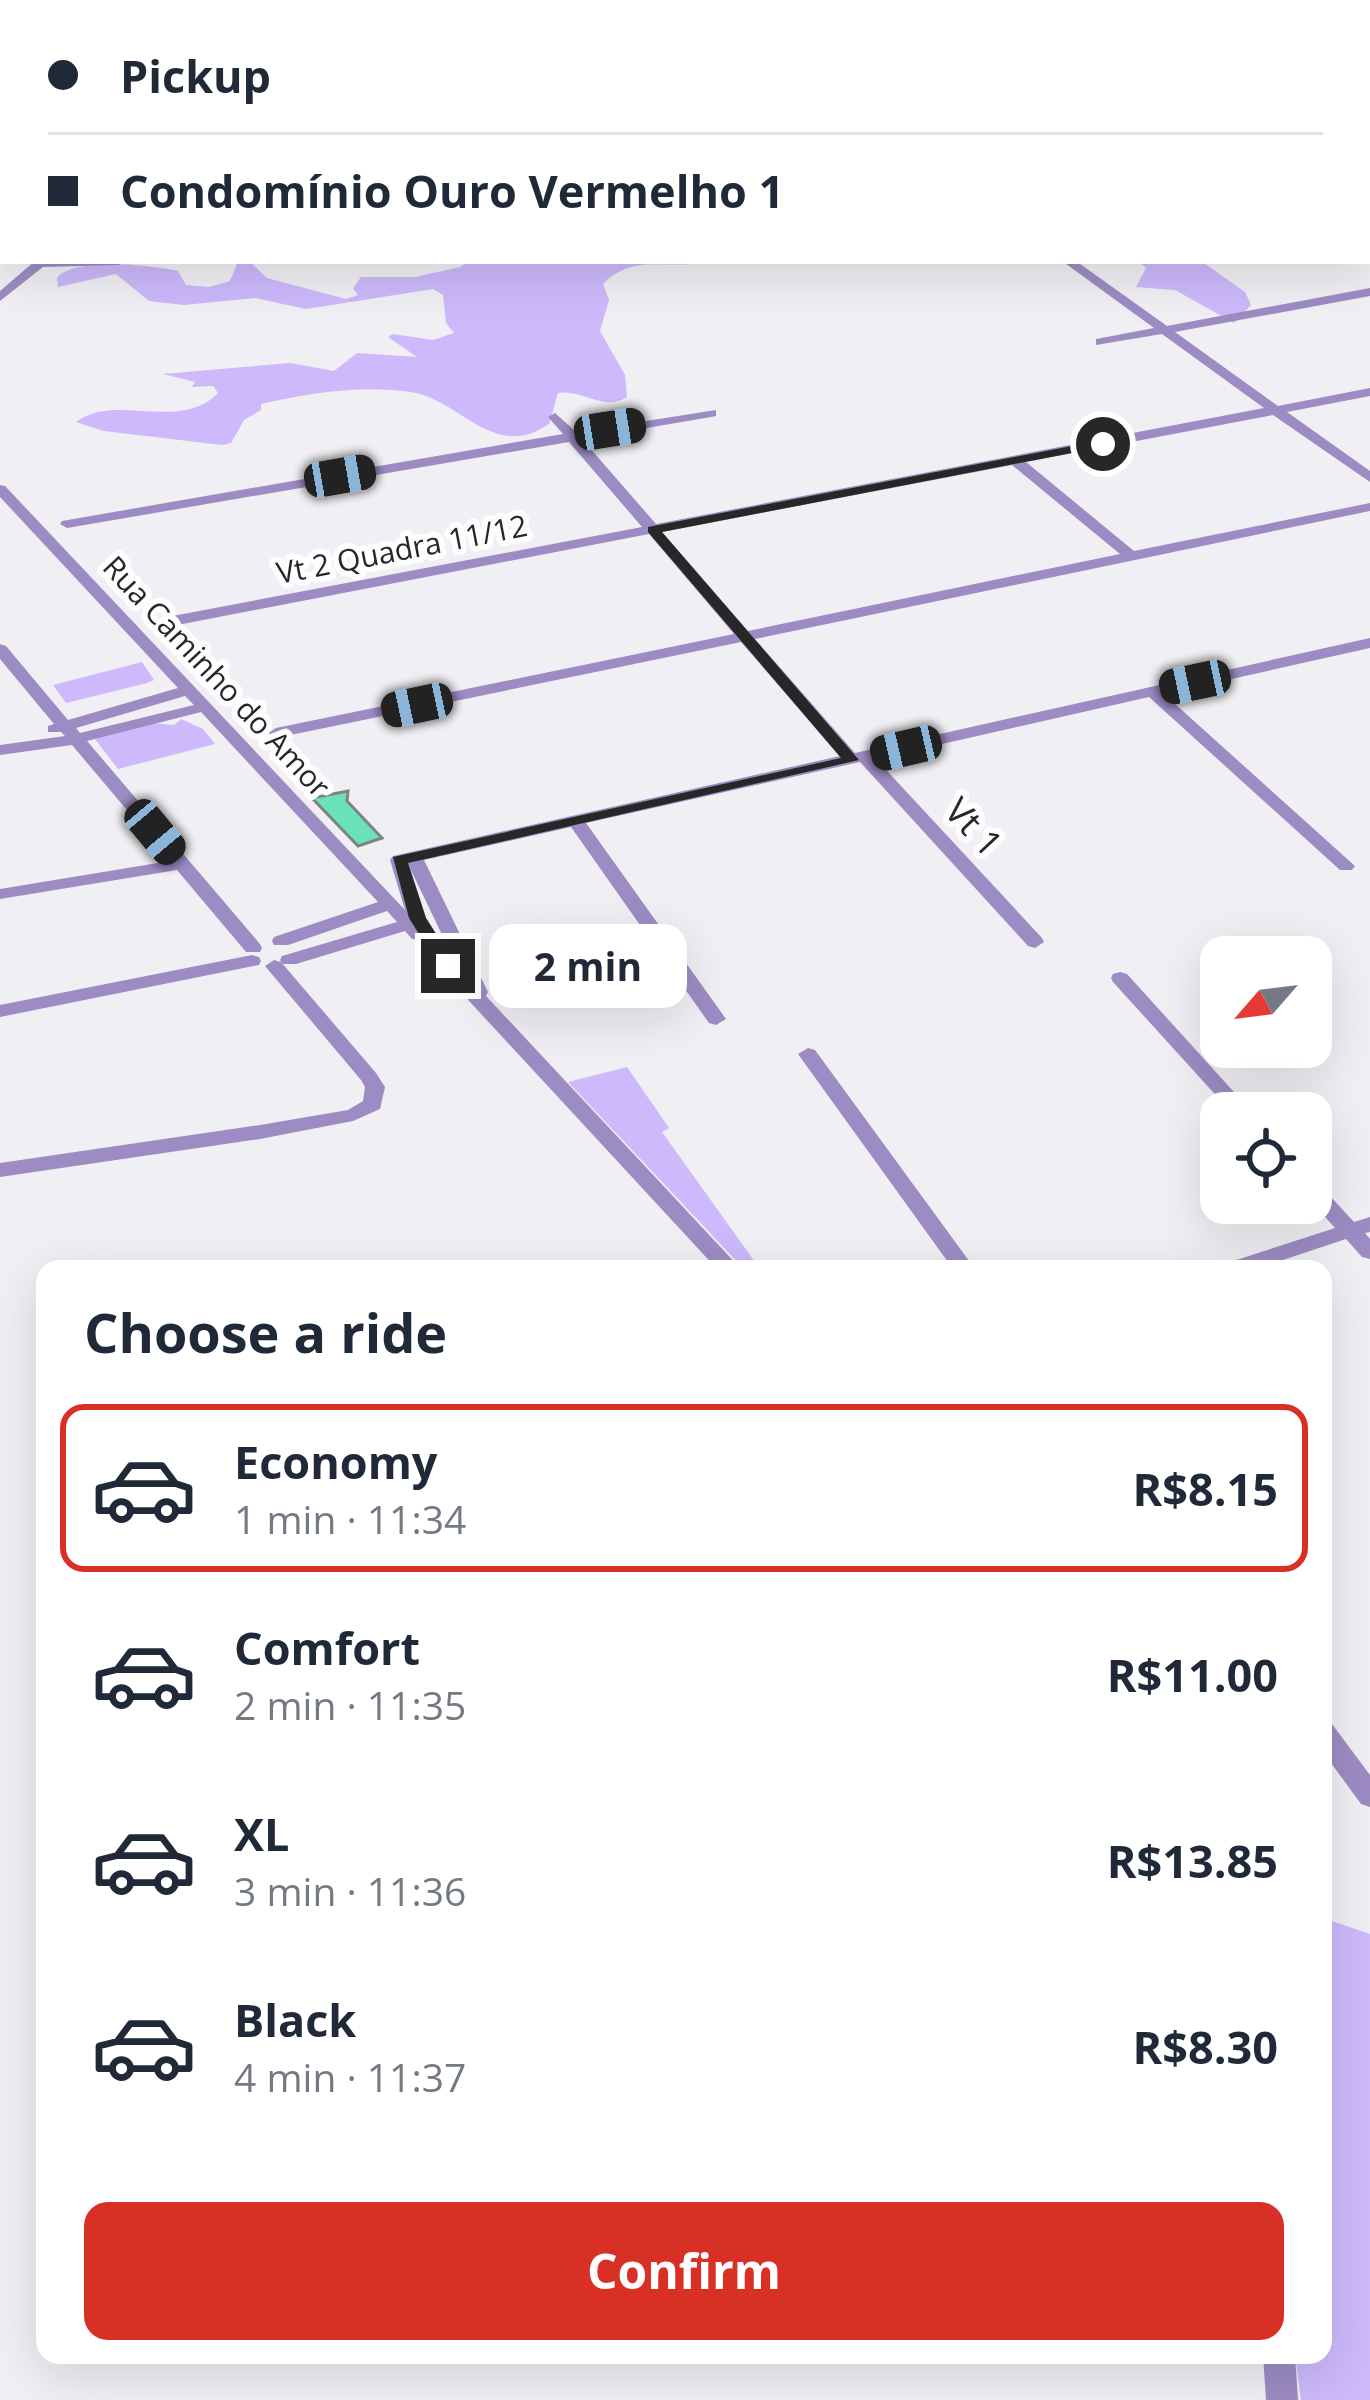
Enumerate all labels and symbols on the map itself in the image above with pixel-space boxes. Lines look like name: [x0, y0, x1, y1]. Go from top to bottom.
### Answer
car: [572, 406, 648, 452]
route start: [1076, 417, 1130, 471]
car: [301, 452, 379, 500]
street label: Vt 2 Quadra 11/12: [273, 504, 530, 593]
street label: Rua Caminho do Amor: [94, 546, 340, 806]
car: [1156, 657, 1234, 707]
car: [378, 680, 456, 730]
car: [867, 722, 945, 774]
street label: Vt 1: [935, 786, 1014, 867]
car: [118, 793, 192, 871]
callout: 2 min: [490, 924, 688, 1008]
north arrow: [1200, 936, 1332, 1068]
route end: [421, 939, 475, 993]

